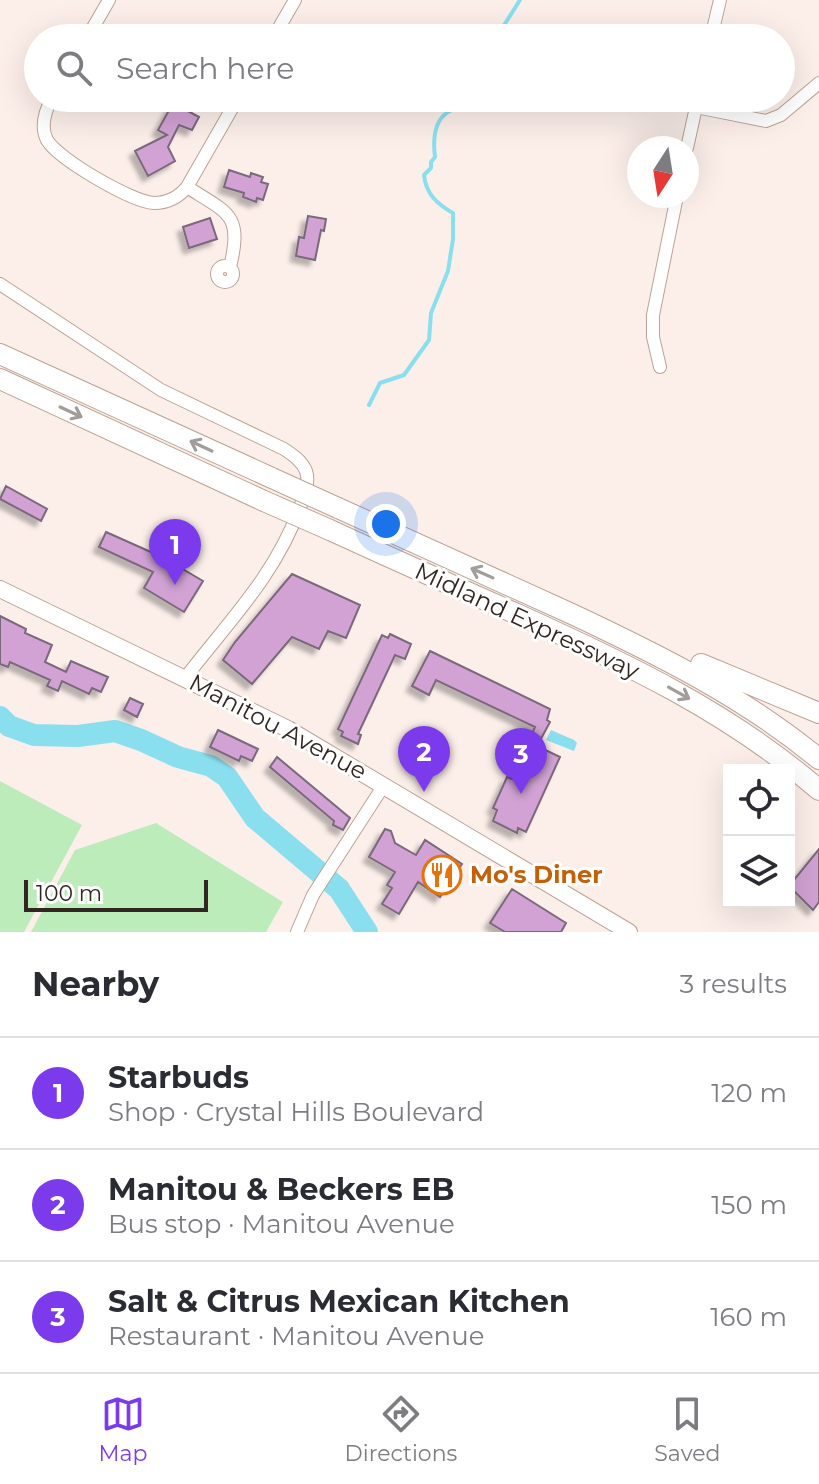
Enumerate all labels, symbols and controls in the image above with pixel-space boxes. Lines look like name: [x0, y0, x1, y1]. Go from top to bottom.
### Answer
search box: [24, 24, 795, 112]
icon: search: [52, 46, 96, 90]
text: Search here: [116, 50, 294, 87]
north arrow: [627, 136, 699, 208]
one-way arrow: [59, 405, 83, 420]
one-way arrow: [190, 438, 214, 453]
your location: [366, 504, 406, 544]
pin: 1: [149, 519, 201, 585]
street label: Midland Expressway: [410, 556, 644, 685]
one-way arrow: [470, 565, 494, 580]
street label: Manitou Avenue: [185, 668, 372, 786]
one-way arrow: [667, 686, 691, 702]
pin: 2: [398, 726, 450, 792]
pin: 3: [495, 728, 547, 794]
map controls: [723, 764, 795, 908]
button: locate: [723, 764, 795, 836]
button: layers: [723, 836, 795, 908]
restaurant icon: Mo's Diner: [421, 854, 463, 896]
place label: Mo's Diner: [470, 860, 603, 889]
scale bar: [24, 876, 208, 912]
text: 100 m: [36, 880, 102, 907]
text: Nearby: [32, 963, 159, 1005]
text: 3 results: [680, 968, 787, 1000]
text: Starbuds: [108, 1059, 249, 1096]
text: 1: [53, 1077, 63, 1109]
text: 120 m: [711, 1077, 787, 1109]
text: Shop · Crystal Hills Boulevard: [108, 1096, 484, 1128]
text: Manitou & Beckers EB: [108, 1171, 454, 1208]
text: 2: [50, 1189, 66, 1221]
text: 150 m: [711, 1189, 787, 1221]
text: Bus stop · Manitou Avenue: [108, 1208, 455, 1240]
text: Salt & Citrus Mexican Kitchen: [108, 1283, 570, 1320]
text: 3: [50, 1301, 66, 1333]
text: 160 m: [710, 1301, 787, 1333]
text: Restaurant · Manitou Avenue: [108, 1320, 484, 1352]
tab: Map: [99, 1392, 147, 1467]
tab: Directions: [345, 1392, 457, 1467]
tab: Saved: [654, 1392, 720, 1467]

